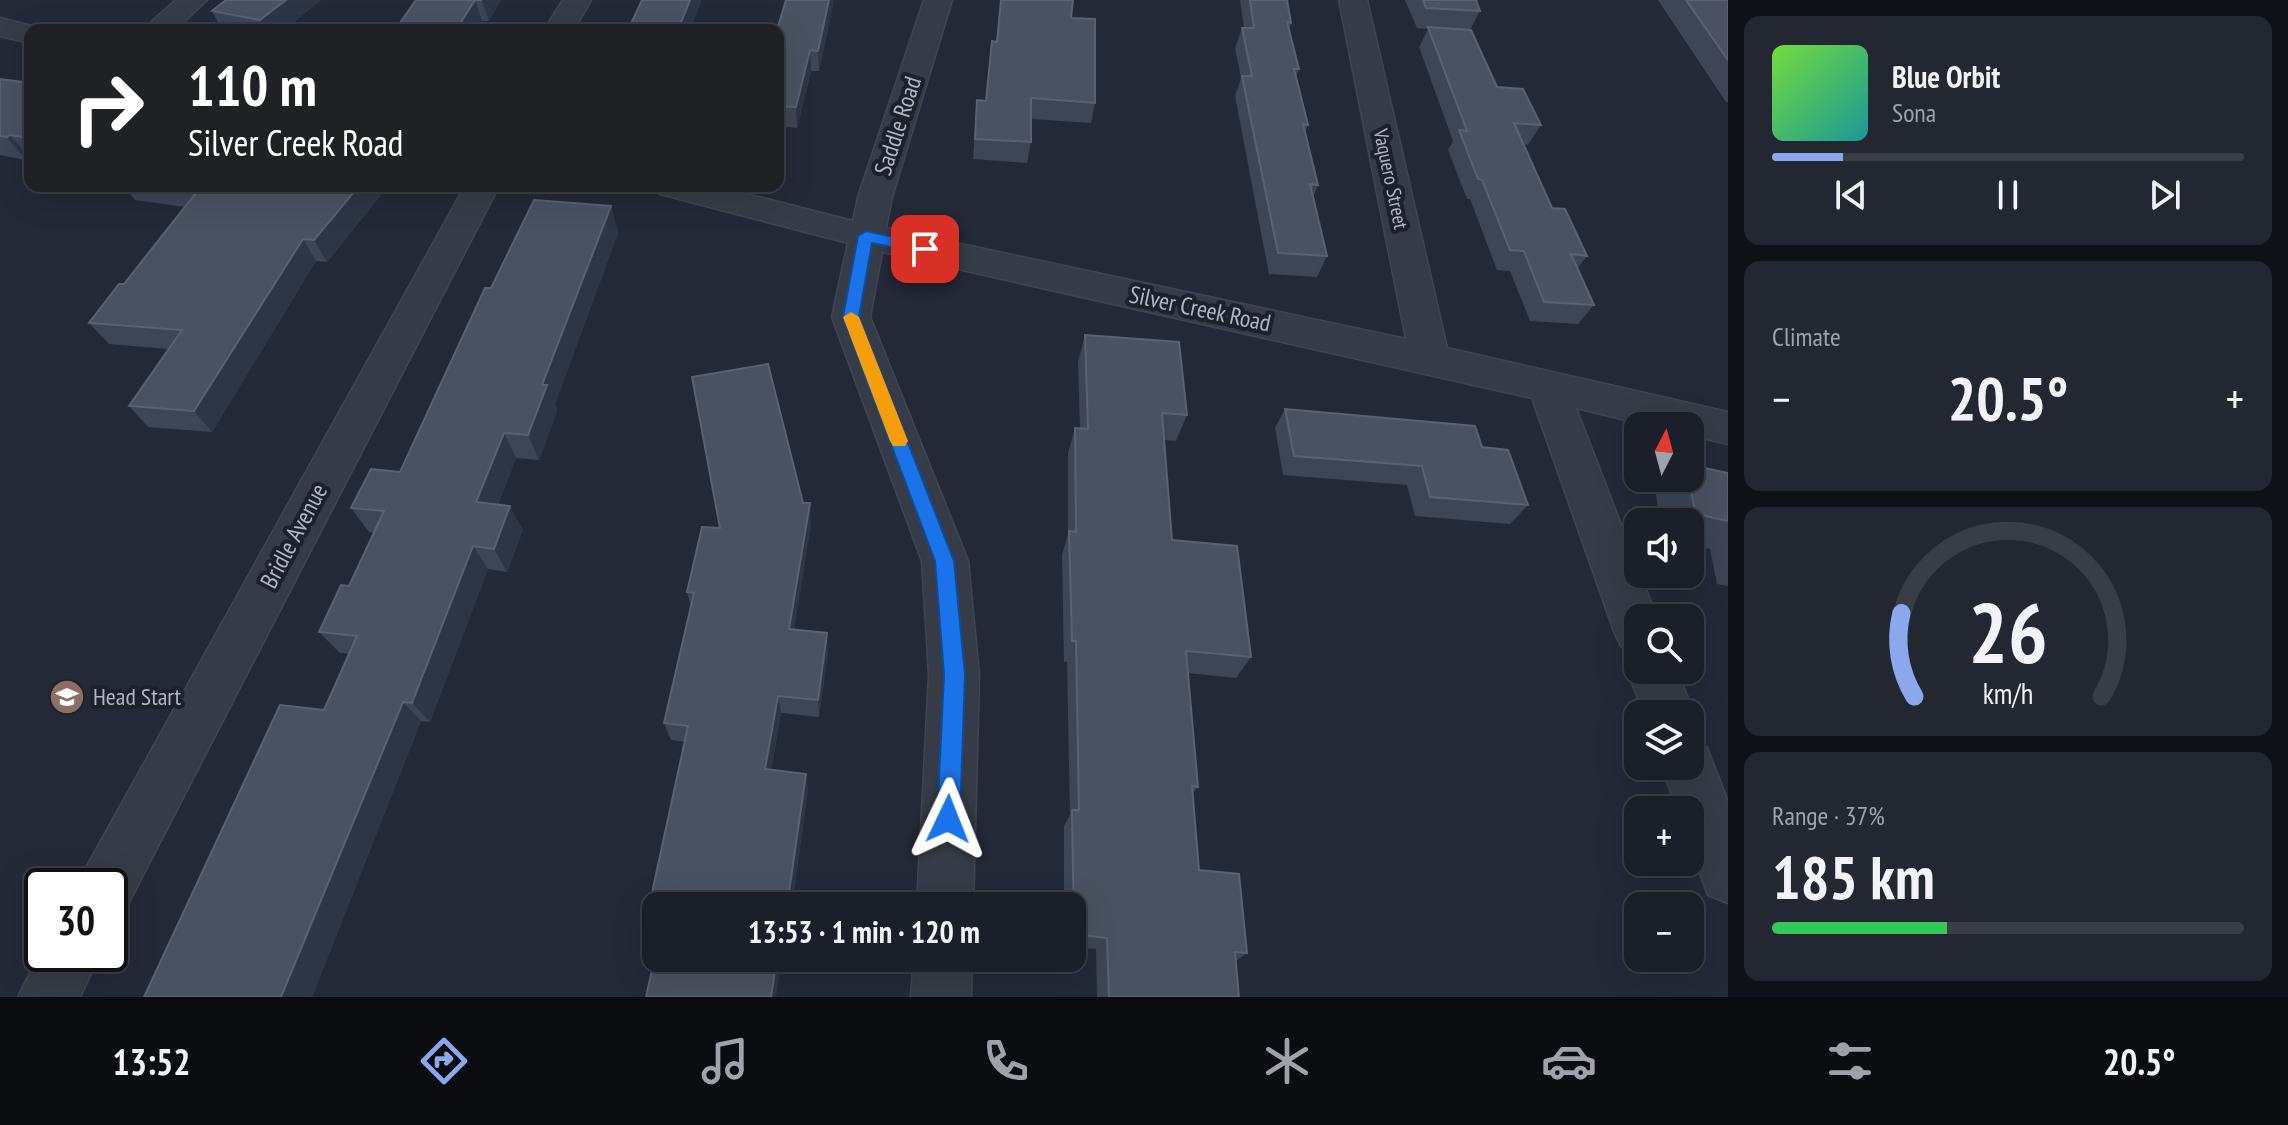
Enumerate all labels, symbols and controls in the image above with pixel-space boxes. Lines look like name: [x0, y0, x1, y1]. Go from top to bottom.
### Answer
text: 110 m: [188, 49, 317, 121]
icon: right: [56, 56, 160, 160]
text: Blue Orbit: [1892, 57, 2000, 96]
street label: Saddle Road: [867, 72, 928, 179]
text: Sona: [1892, 96, 1936, 129]
text: Silver Creek Road: [188, 119, 403, 166]
street label: Vaquero Street: [1367, 126, 1414, 232]
icon: previous: [1829, 173, 1873, 217]
icon: pause: [1986, 173, 2030, 217]
icon: next: [2143, 173, 2187, 217]
pin: [891, 215, 959, 283]
icon: arrive: [903, 227, 947, 271]
street label: Silver Creek Road: [1127, 278, 1274, 339]
text: Climate: [1772, 320, 1841, 353]
text: 20.5°: [1948, 359, 2068, 437]
text: −: [1772, 370, 1790, 427]
text: +: [2226, 370, 2244, 427]
north arrow: [1624, 412, 1704, 492]
map controls: [1624, 412, 1704, 972]
street label: Bridle Avenue: [253, 478, 334, 593]
button: sound: [1624, 508, 1704, 588]
text: 26: [1968, 578, 2048, 686]
button: search: [1624, 604, 1704, 684]
text: km/h: [1983, 675, 2033, 712]
school or university icon: Head Start: [48, 678, 86, 716]
place label: Head Start: [93, 681, 181, 712]
button: layers: [1624, 700, 1704, 780]
position arrow: [906, 777, 990, 861]
button: +: [1624, 796, 1704, 876]
text: Range · 37%: [1772, 799, 1885, 832]
text: 185 km: [1772, 838, 1935, 916]
speed limit sign: 30: [24, 868, 128, 972]
button: −: [1624, 892, 1704, 972]
text: 13:53 · 1 min · 120 m: [748, 912, 980, 951]
icon: directions: [416, 1033, 472, 1089]
icon: music: [697, 1033, 753, 1089]
icon: phone: [978, 1033, 1034, 1089]
icon: climate: [1259, 1033, 1315, 1089]
icon: car: [1541, 1033, 1597, 1089]
icon: filters: [1822, 1033, 1878, 1089]
text: 13:52: [113, 1038, 190, 1085]
text: 20.5°: [2103, 1038, 2175, 1085]

